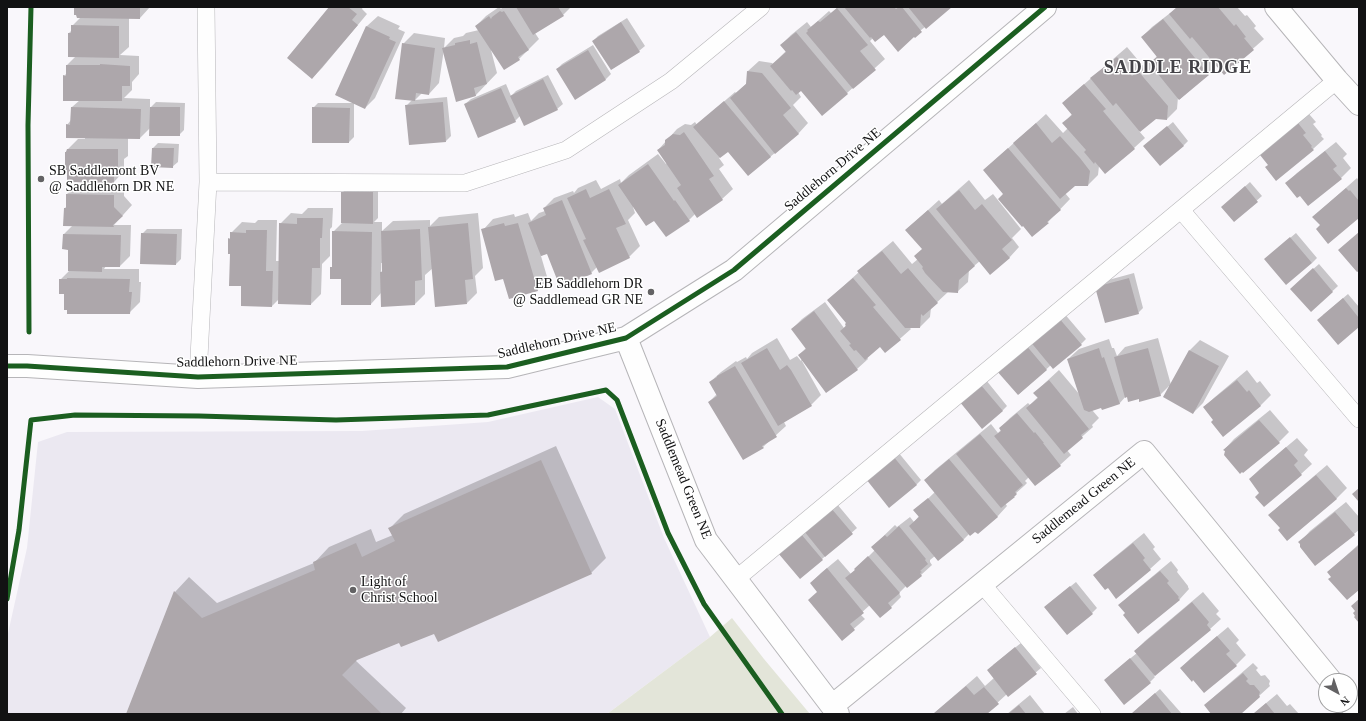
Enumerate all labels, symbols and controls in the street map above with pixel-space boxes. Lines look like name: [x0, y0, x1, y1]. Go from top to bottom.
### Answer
district label: SADDLE RIDGE: [1104, 57, 1252, 79]
street label: Saddlehorn Drive NE: [781, 125, 885, 215]
place label: SB Saddlemont BV @ Saddlehorn DR NE: [49, 163, 174, 196]
marker: SB Saddlemont BV @ Saddlehorn DR NE: [36, 174, 46, 184]
place label: EB Saddlehorn DR @ Saddlemead GR NE: [513, 276, 643, 308]
marker: EB Saddlehorn DR @ Saddlemead GR NE: [646, 287, 656, 297]
street label: Saddlehorn Drive NE: [496, 319, 618, 363]
street label: Saddlehorn Drive NE: [176, 353, 298, 371]
street label: Saddlemead Green NE: [651, 416, 715, 542]
street label: Saddlemead Green NE: [1029, 454, 1139, 548]
place label: Light of Christ School: [361, 574, 438, 606]
marker: Light of Christ School: [348, 585, 358, 595]
north arrow: [1318, 673, 1358, 713]
text: N: [1338, 694, 1352, 709]

